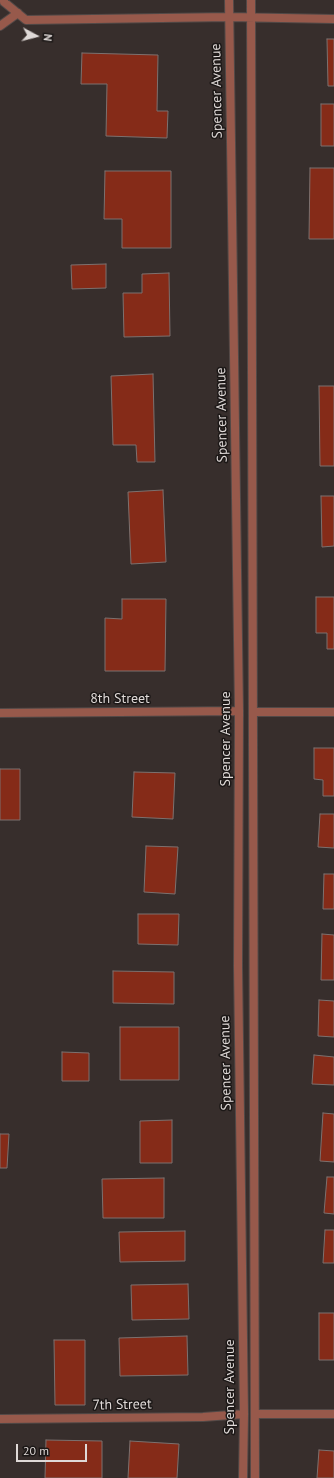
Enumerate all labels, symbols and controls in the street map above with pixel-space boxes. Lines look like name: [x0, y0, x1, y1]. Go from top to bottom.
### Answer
north arrow: [16, 16, 56, 56]
text: N: [41, 33, 55, 42]
street label: Spencer Avenue: [208, 43, 226, 139]
street label: Spencer Avenue: [213, 367, 231, 463]
street label: 8th Street: [90, 691, 150, 707]
street label: Spencer Avenue: [218, 691, 234, 787]
street label: Spencer Avenue: [217, 1015, 235, 1111]
street label: Spencer Avenue: [222, 1339, 238, 1435]
street label: 7th Street: [92, 1396, 152, 1414]
scale bar: [18, 1436, 89, 1462]
text: 20 m: [23, 1443, 49, 1458]

